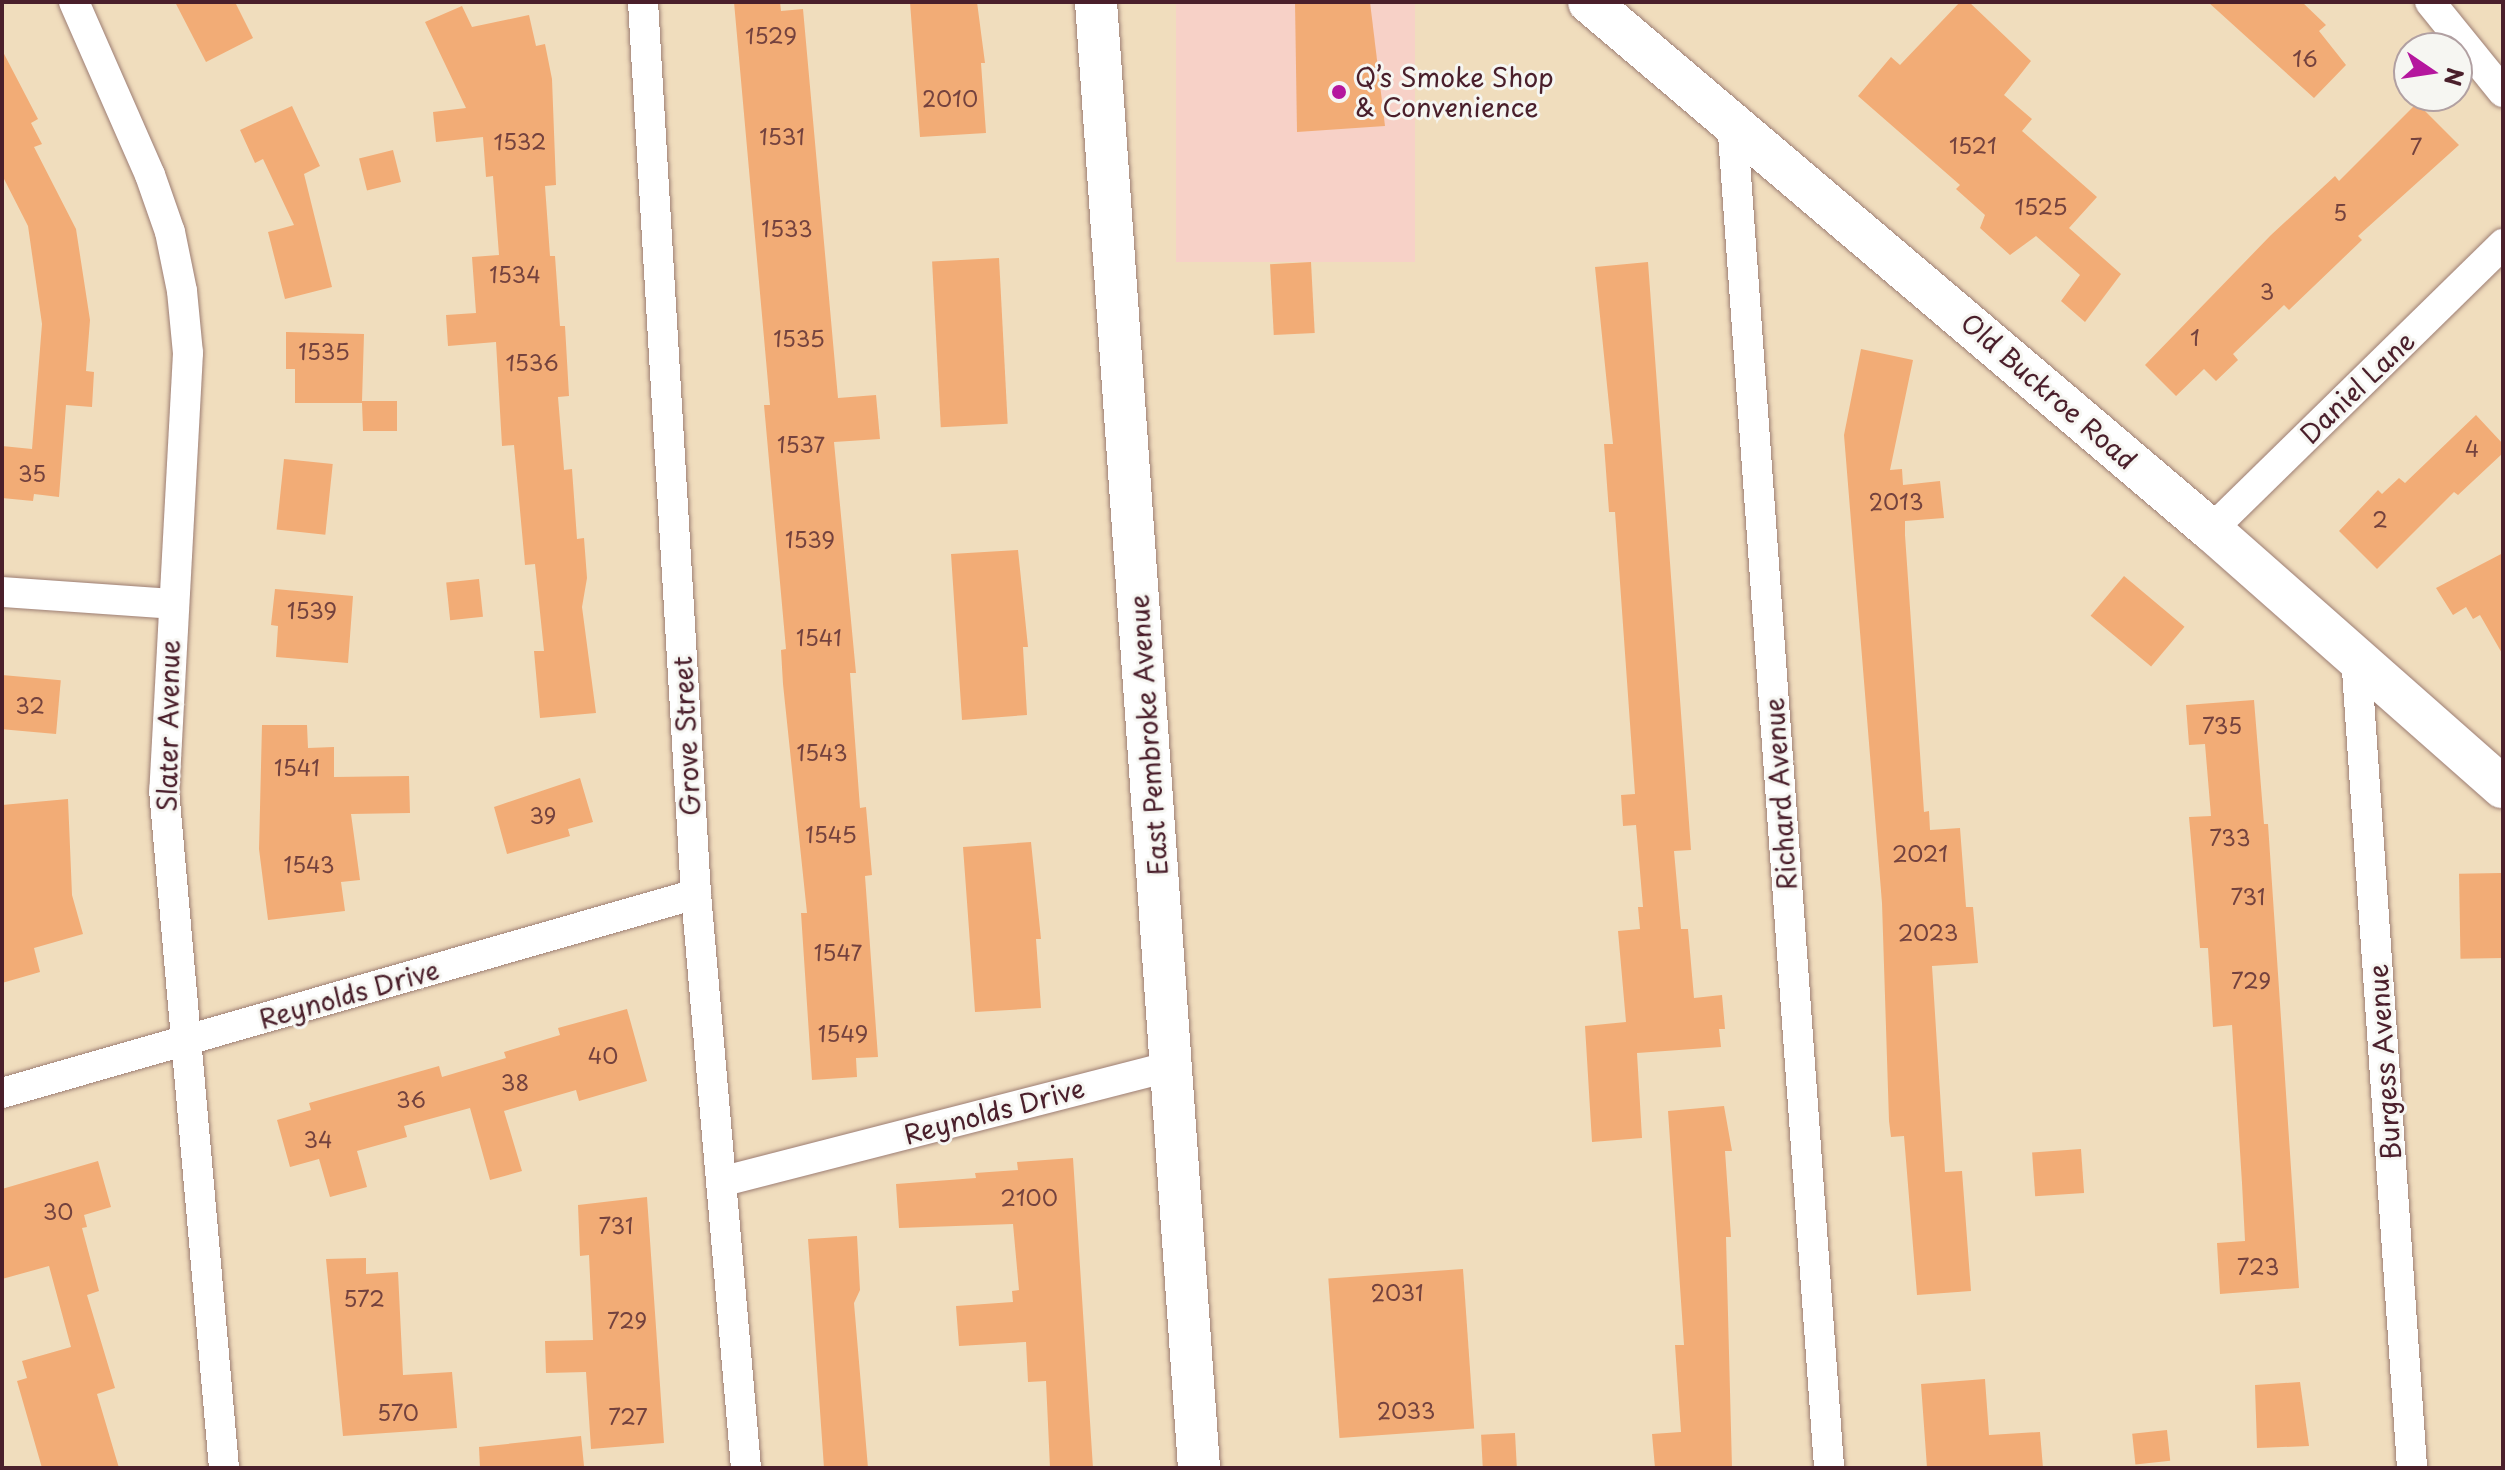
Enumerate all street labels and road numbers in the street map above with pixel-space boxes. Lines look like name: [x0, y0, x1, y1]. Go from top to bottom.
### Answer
street label: Old Buckroe Road: [1954, 306, 2144, 476]
street label: Daniel Lane: [2293, 324, 2421, 450]
street label: East Pembroke Avenue: [1123, 593, 1173, 877]
street label: Slater Avenue: [151, 639, 185, 813]
street label: Grove Street: [666, 655, 706, 817]
street label: Richard Avenue: [1758, 696, 1802, 892]
street label: Reynolds Drive: [255, 953, 443, 1035]
street label: Burgess Avenue: [2362, 964, 2406, 1160]
street label: Reynolds Drive: [900, 1072, 1088, 1150]

